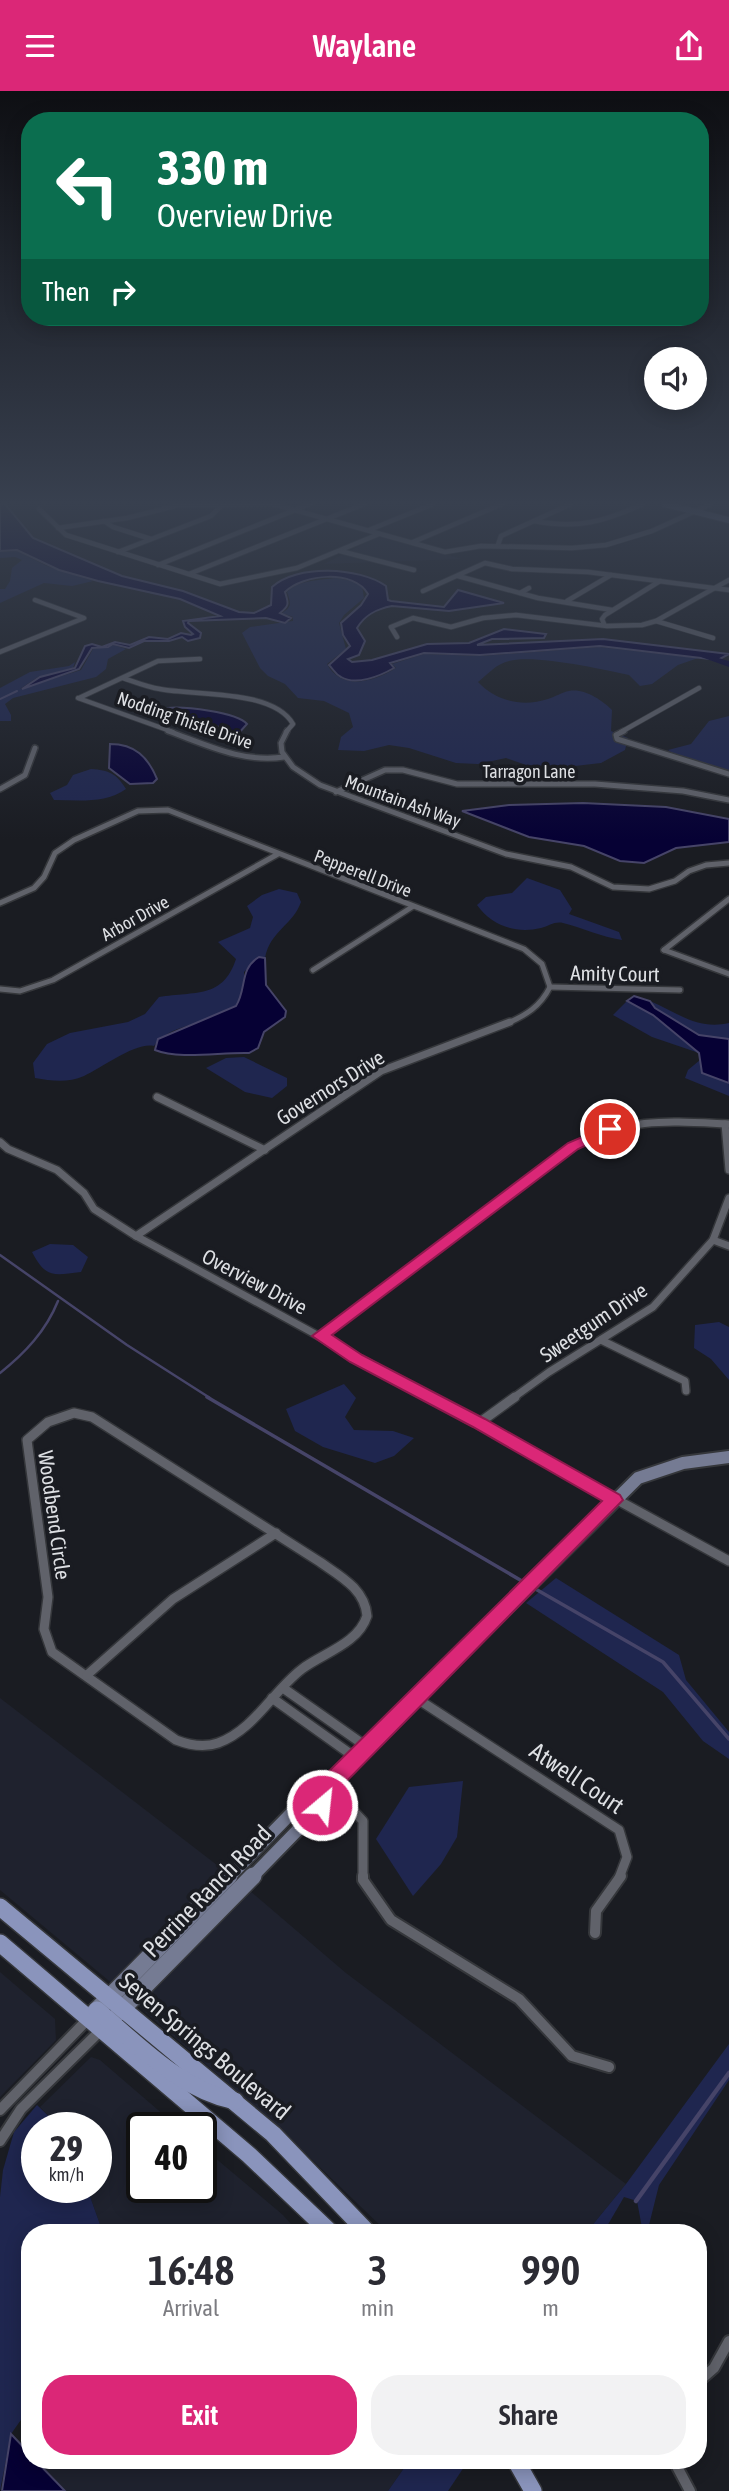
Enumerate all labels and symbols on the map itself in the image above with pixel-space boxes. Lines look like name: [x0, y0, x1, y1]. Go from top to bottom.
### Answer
street label: Nodding Thistle Drive: [115, 687, 255, 753]
street label: Tarragon Lane: [483, 761, 575, 782]
street label: Mountain Ash Way: [342, 770, 464, 832]
street label: Pepperell Drive: [311, 845, 415, 901]
street label: Arbor Drive: [98, 891, 172, 945]
street label: Amity Court: [570, 960, 660, 986]
street label: Governors Drive: [272, 1044, 388, 1130]
pin: [580, 1099, 640, 1159]
street label: Overview Drive: [198, 1243, 312, 1319]
street label: Sweetgum Drive: [535, 1277, 651, 1367]
street label: Woodbend Circle: [34, 1449, 76, 1581]
street label: Atwell Court: [525, 1737, 629, 1819]
position arrow: [285, 1768, 359, 1842]
street label: Perrine Ranch Road: [137, 1820, 277, 1962]
street label: Seven Springs Boulevard: [114, 1967, 296, 2125]
speed limit sign: 40: [126, 2112, 217, 2203]

